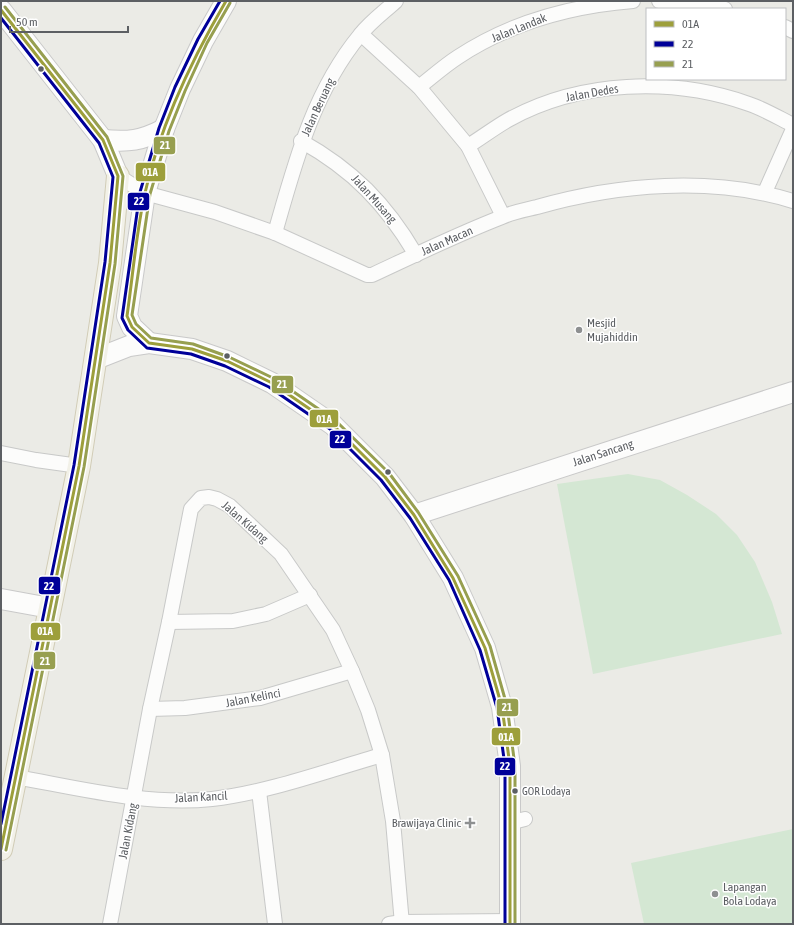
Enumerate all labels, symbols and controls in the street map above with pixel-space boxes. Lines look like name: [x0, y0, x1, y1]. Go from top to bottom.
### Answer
scale bar: [10, 8, 128, 34]
legend: [646, 8, 786, 80]
street label: Jalan Landak: [489, 10, 549, 45]
text: 50 m: [16, 15, 38, 29]
text: 01A: [682, 17, 699, 31]
text: 22: [682, 37, 693, 51]
text: 21: [682, 57, 694, 71]
unlabelled marker: [36, 64, 46, 74]
street label: Jalan Beruang: [298, 75, 338, 138]
street label: Jalan Dedes: [565, 81, 619, 105]
line badge: 21: [153, 136, 176, 155]
text: 21: [160, 139, 170, 151]
line badge: 01A: [135, 162, 166, 182]
text: 01A: [142, 166, 158, 178]
street label: Jalan Musang: [349, 172, 400, 227]
line badge: 22: [127, 192, 150, 211]
text: 22: [134, 195, 144, 207]
street label: Jalan Macan: [419, 223, 475, 259]
place label: Mesjid Mujahiddin: [587, 316, 638, 344]
marker: Mesjid Mujahiddin: [574, 325, 584, 335]
unlabelled marker: [222, 351, 232, 361]
line badge: 21: [271, 375, 294, 394]
text: 21: [277, 378, 287, 390]
line badge: 01A: [309, 409, 339, 428]
text: 01A: [316, 413, 332, 425]
line badge: 22: [329, 430, 352, 449]
text: 22: [335, 433, 345, 445]
street label: Jalan Sancang: [571, 436, 636, 469]
unlabelled marker: [383, 467, 393, 477]
street label: Jalan Kidang: [219, 498, 272, 546]
line badge: 22: [38, 576, 61, 595]
text: 22: [44, 580, 54, 592]
line badge: 01A: [30, 622, 61, 641]
text: 01A: [37, 625, 53, 637]
line badge: 21: [33, 651, 56, 670]
text: 21: [40, 655, 50, 667]
street label: Jalan Kelinci: [224, 686, 282, 710]
line badge: 21: [496, 698, 519, 717]
text: 21: [502, 701, 512, 713]
line badge: 01A: [491, 727, 521, 746]
text: 01A: [498, 731, 514, 743]
line badge: 22: [494, 757, 516, 776]
text: 22: [500, 760, 510, 772]
place label: GOR Lodaya: [522, 785, 571, 797]
marker: GOR Lodaya: [510, 786, 520, 796]
street label: Jalan Kancil: [174, 789, 229, 805]
street label: Jalan Kidang: [116, 801, 140, 860]
place label: Brawijaya Clinic: [392, 816, 462, 830]
marker: Brawijaya Clinic: [464, 817, 476, 829]
place label: Lapangan Bola Lodaya: [723, 880, 777, 908]
marker: Lapangan Bola Lodaya: [710, 889, 720, 899]

